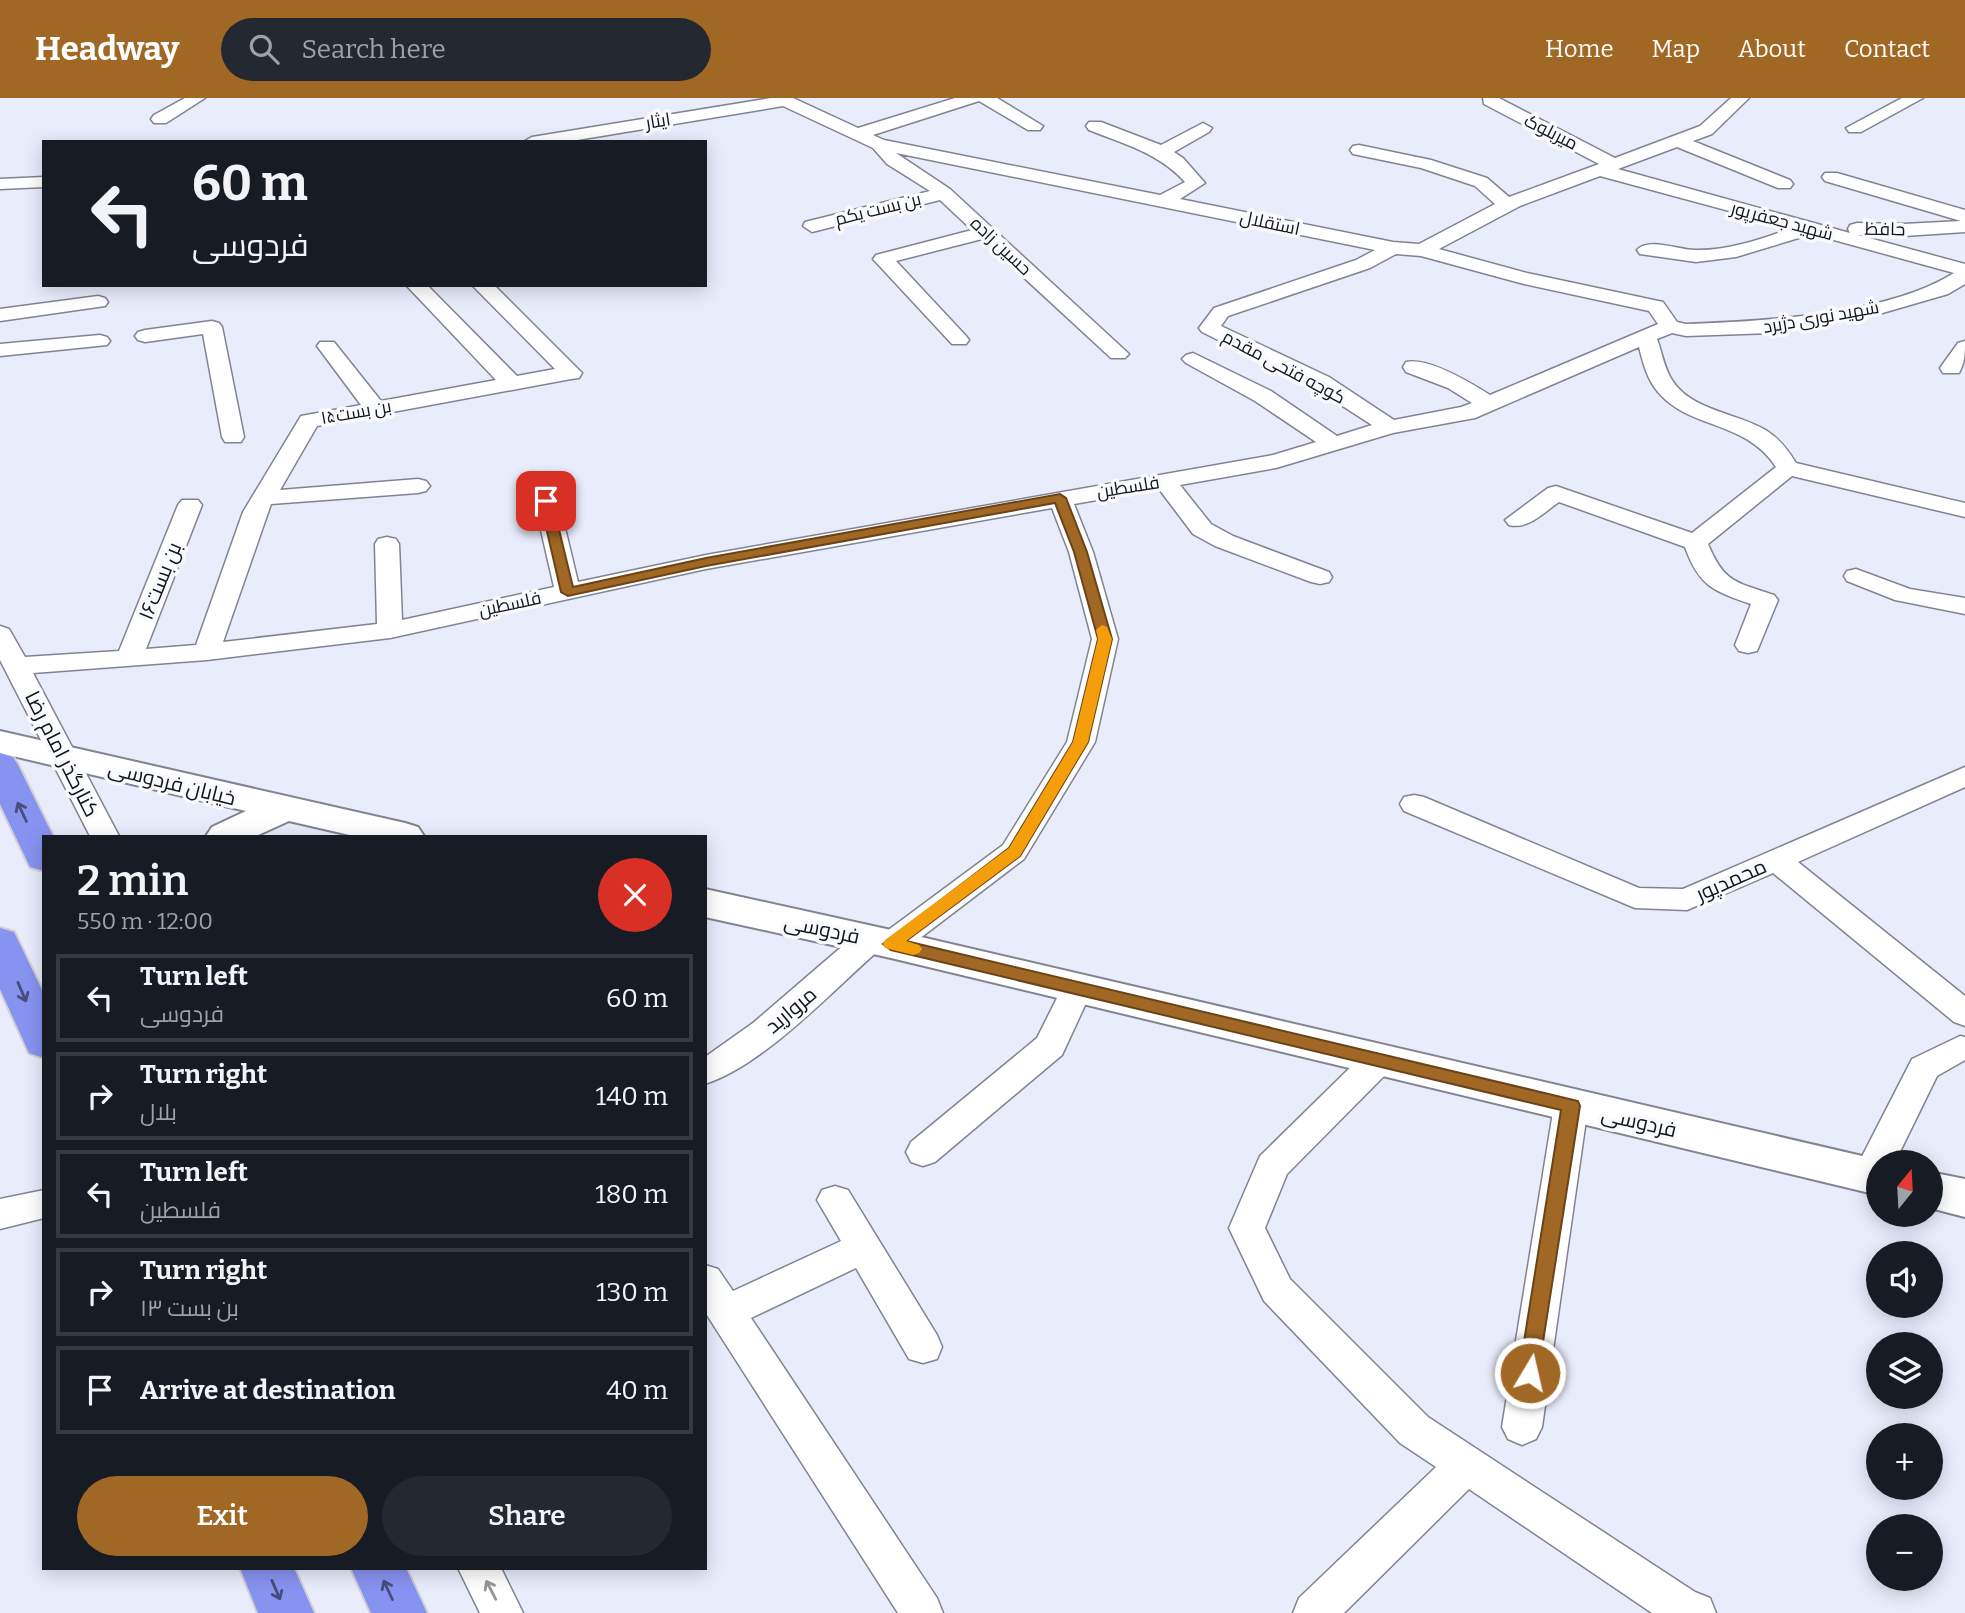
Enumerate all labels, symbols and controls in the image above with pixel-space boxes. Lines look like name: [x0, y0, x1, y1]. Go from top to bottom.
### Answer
search box: [221, 18, 711, 81]
text: Headway: [35, 29, 179, 69]
icon: search: [245, 30, 283, 68]
text: Search here: [301, 34, 446, 65]
text: Home: [1545, 35, 1614, 63]
text: Map: [1652, 35, 1700, 63]
text: About: [1738, 35, 1806, 63]
text: Contact: [1844, 35, 1930, 63]
street label: ایثار: [643, 108, 672, 134]
street label: میربلوک: [1521, 109, 1581, 155]
text: 60 m: [192, 154, 308, 213]
icon: left: [77, 168, 168, 259]
street label: بن بست یکم: [833, 188, 924, 231]
street label: شهید جعفرپور: [1727, 197, 1836, 246]
street label: استقلال: [1238, 206, 1302, 240]
street label: حسین زاده: [966, 212, 1036, 280]
street label: حافظ: [1865, 218, 1905, 240]
text: فردوسی: [192, 226, 309, 264]
street label: شهید نوری دژبرد: [1761, 296, 1881, 338]
street label: کوچه فتحی مقدم: [1218, 325, 1349, 410]
street label: بن بست۱۵: [319, 395, 393, 429]
pin: [516, 471, 576, 531]
street label: فلسطین: [1095, 471, 1161, 503]
icon: arrive: [527, 482, 565, 520]
street label: بن بست۱۶: [133, 538, 187, 624]
street label: فلسطین: [477, 587, 543, 621]
street label: کنارگذر امام رضا: [18, 687, 105, 822]
street label: خیابان فردوسی: [106, 755, 238, 811]
one-way arrow: [15, 802, 28, 823]
street label: محمدپور: [1691, 853, 1771, 908]
text: 2 min: [77, 856, 188, 906]
button: close: [598, 858, 672, 932]
text: 550 m · 12:00: [77, 907, 213, 935]
street label: فردوسی: [782, 908, 862, 950]
text: Turn left: [140, 961, 248, 992]
icon: left: [81, 979, 119, 1017]
one-way arrow: [16, 981, 29, 1002]
street label: مروارید: [760, 981, 822, 1039]
text: 60 m: [606, 983, 668, 1014]
text: فردوسی: [140, 1000, 224, 1028]
text: Turn right: [140, 1059, 267, 1090]
icon: right: [81, 1077, 119, 1115]
text: 140 m: [596, 1081, 668, 1112]
text: بلال: [140, 1098, 177, 1126]
street label: فردوسی: [1599, 1101, 1679, 1143]
north arrow: [1866, 1150, 1942, 1227]
map controls: [1866, 1150, 1943, 1591]
text: Turn left: [140, 1157, 248, 1188]
icon: left: [81, 1175, 119, 1213]
text: 180 m: [595, 1179, 668, 1210]
text: فلسطین: [140, 1196, 221, 1224]
button: sound: [1866, 1241, 1943, 1318]
text: Turn right: [140, 1255, 267, 1286]
icon: right: [81, 1273, 119, 1311]
text: 130 m: [596, 1277, 668, 1308]
text: بن بست ۱۳: [140, 1294, 239, 1322]
button: layers: [1866, 1332, 1943, 1409]
position arrow: [1493, 1336, 1567, 1410]
icon: arrive: [81, 1371, 119, 1409]
text: Arrive at destination: [140, 1375, 395, 1406]
text: 40 m: [606, 1375, 668, 1406]
button: +: [1866, 1423, 1943, 1500]
button: Exit: [77, 1476, 368, 1556]
button: Share: [382, 1476, 672, 1556]
button: −: [1866, 1514, 1943, 1591]
one-way arrow: [271, 1579, 284, 1601]
one-way arrow: [381, 1580, 394, 1601]
one-way arrow: [483, 1581, 497, 1601]

